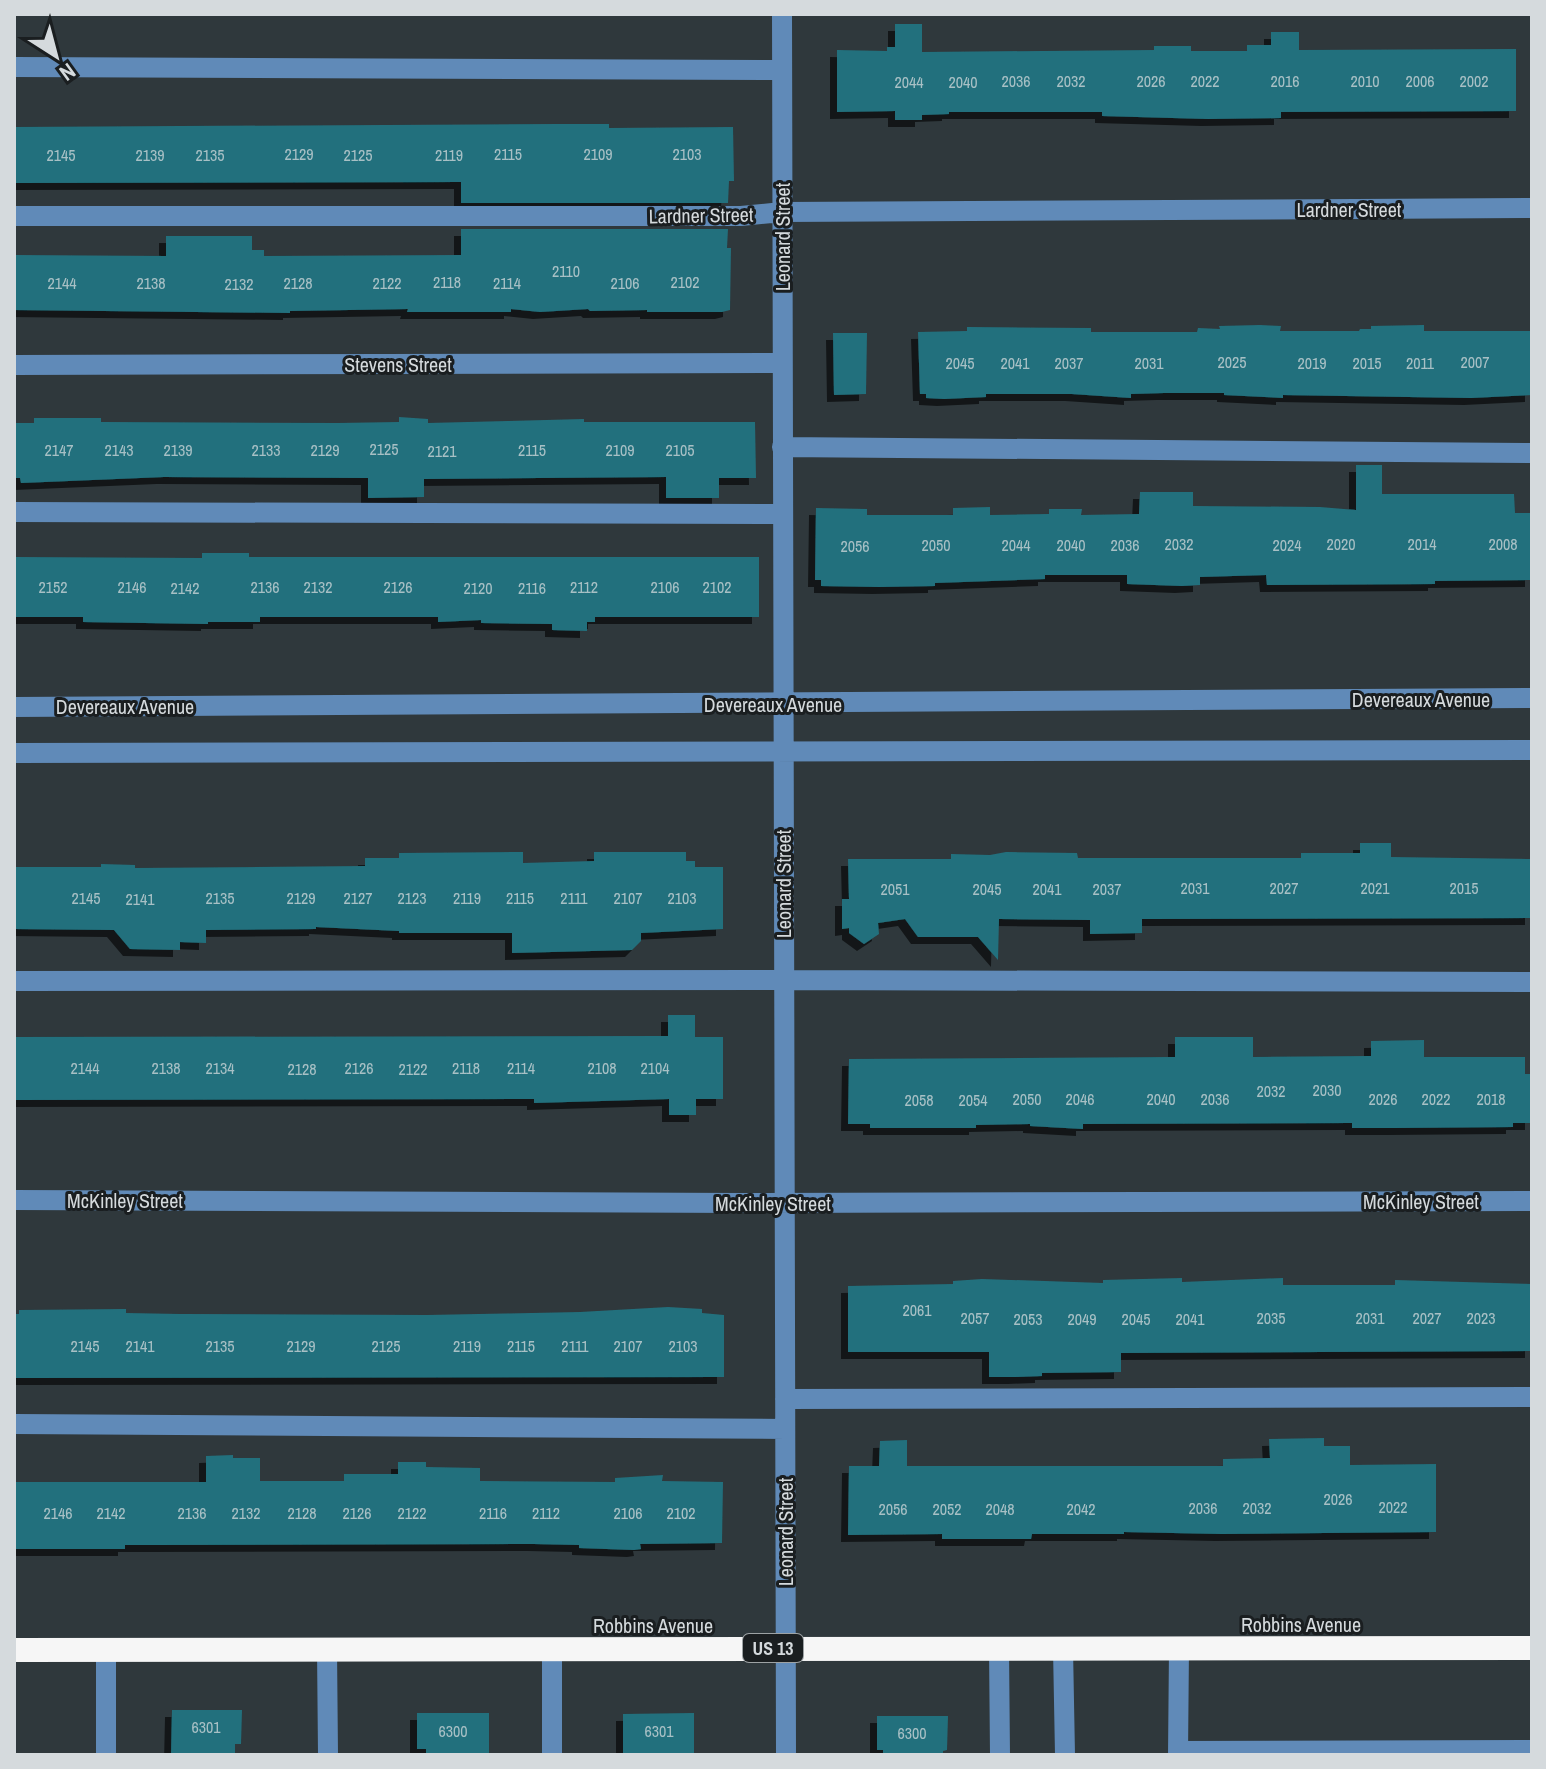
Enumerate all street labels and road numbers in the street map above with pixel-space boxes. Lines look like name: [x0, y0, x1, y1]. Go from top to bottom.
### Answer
street label: Leonard Street: [769, 182, 796, 291]
street label: Lardner Street: [1297, 196, 1402, 223]
street label: Lardner Street: [648, 201, 754, 229]
street label: Stevens Street: [344, 351, 452, 378]
street label: Devereaux Avenue: [1352, 686, 1490, 713]
street label: Devereaux Avenue: [704, 691, 842, 718]
street label: Devereaux Avenue: [56, 693, 194, 720]
street label: Leonard Street: [770, 829, 797, 938]
street label: McKinley Street: [67, 1187, 183, 1214]
street label: McKinley Street: [1363, 1188, 1479, 1215]
street label: McKinley Street: [715, 1190, 831, 1217]
street label: Leonard Street: [772, 1477, 799, 1586]
street label: Robbins Avenue: [1241, 1611, 1361, 1638]
street label: Robbins Avenue: [593, 1612, 713, 1639]
road number: US 13: [743, 1634, 803, 1662]

